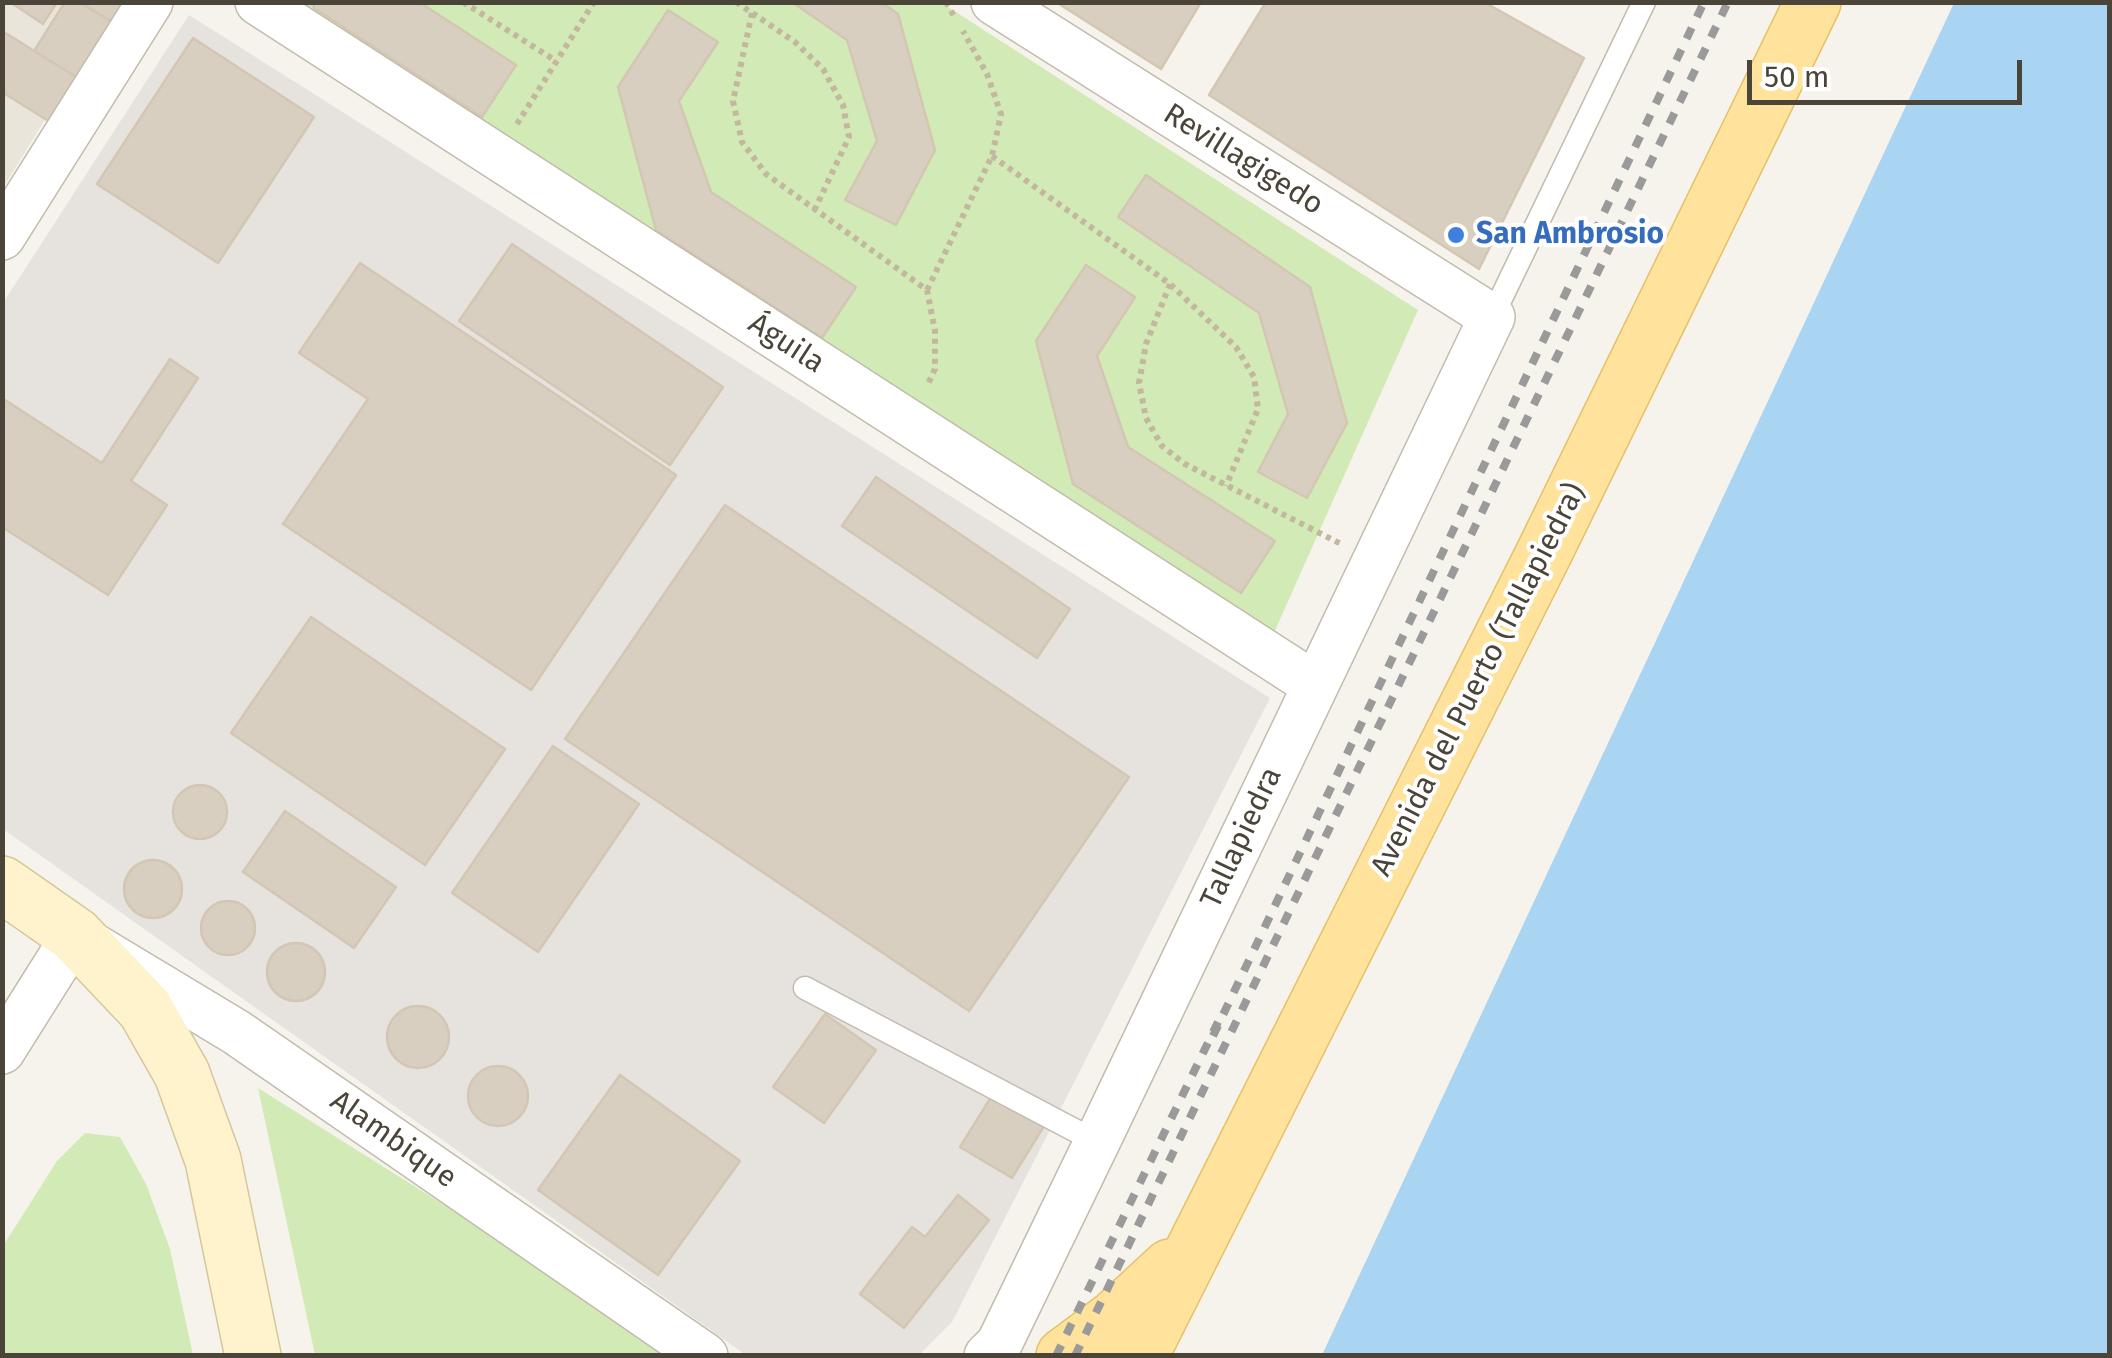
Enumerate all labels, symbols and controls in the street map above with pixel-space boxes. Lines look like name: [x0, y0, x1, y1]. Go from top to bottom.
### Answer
scale bar: [1752, 40, 2027, 102]
text: 50 m: [1764, 59, 1829, 95]
street label: Revillagigedo: [1156, 97, 1330, 223]
place label: San Ambrosio: [1476, 217, 1664, 253]
marker: San Ambrosio: [1445, 224, 1467, 246]
street label: Águila: [741, 306, 831, 382]
street label: Avenida del Puerto (Tallapiedra): [1364, 478, 1594, 882]
street label: Tallapiedra: [1194, 762, 1290, 914]
street label: Alambique: [323, 1083, 463, 1197]

